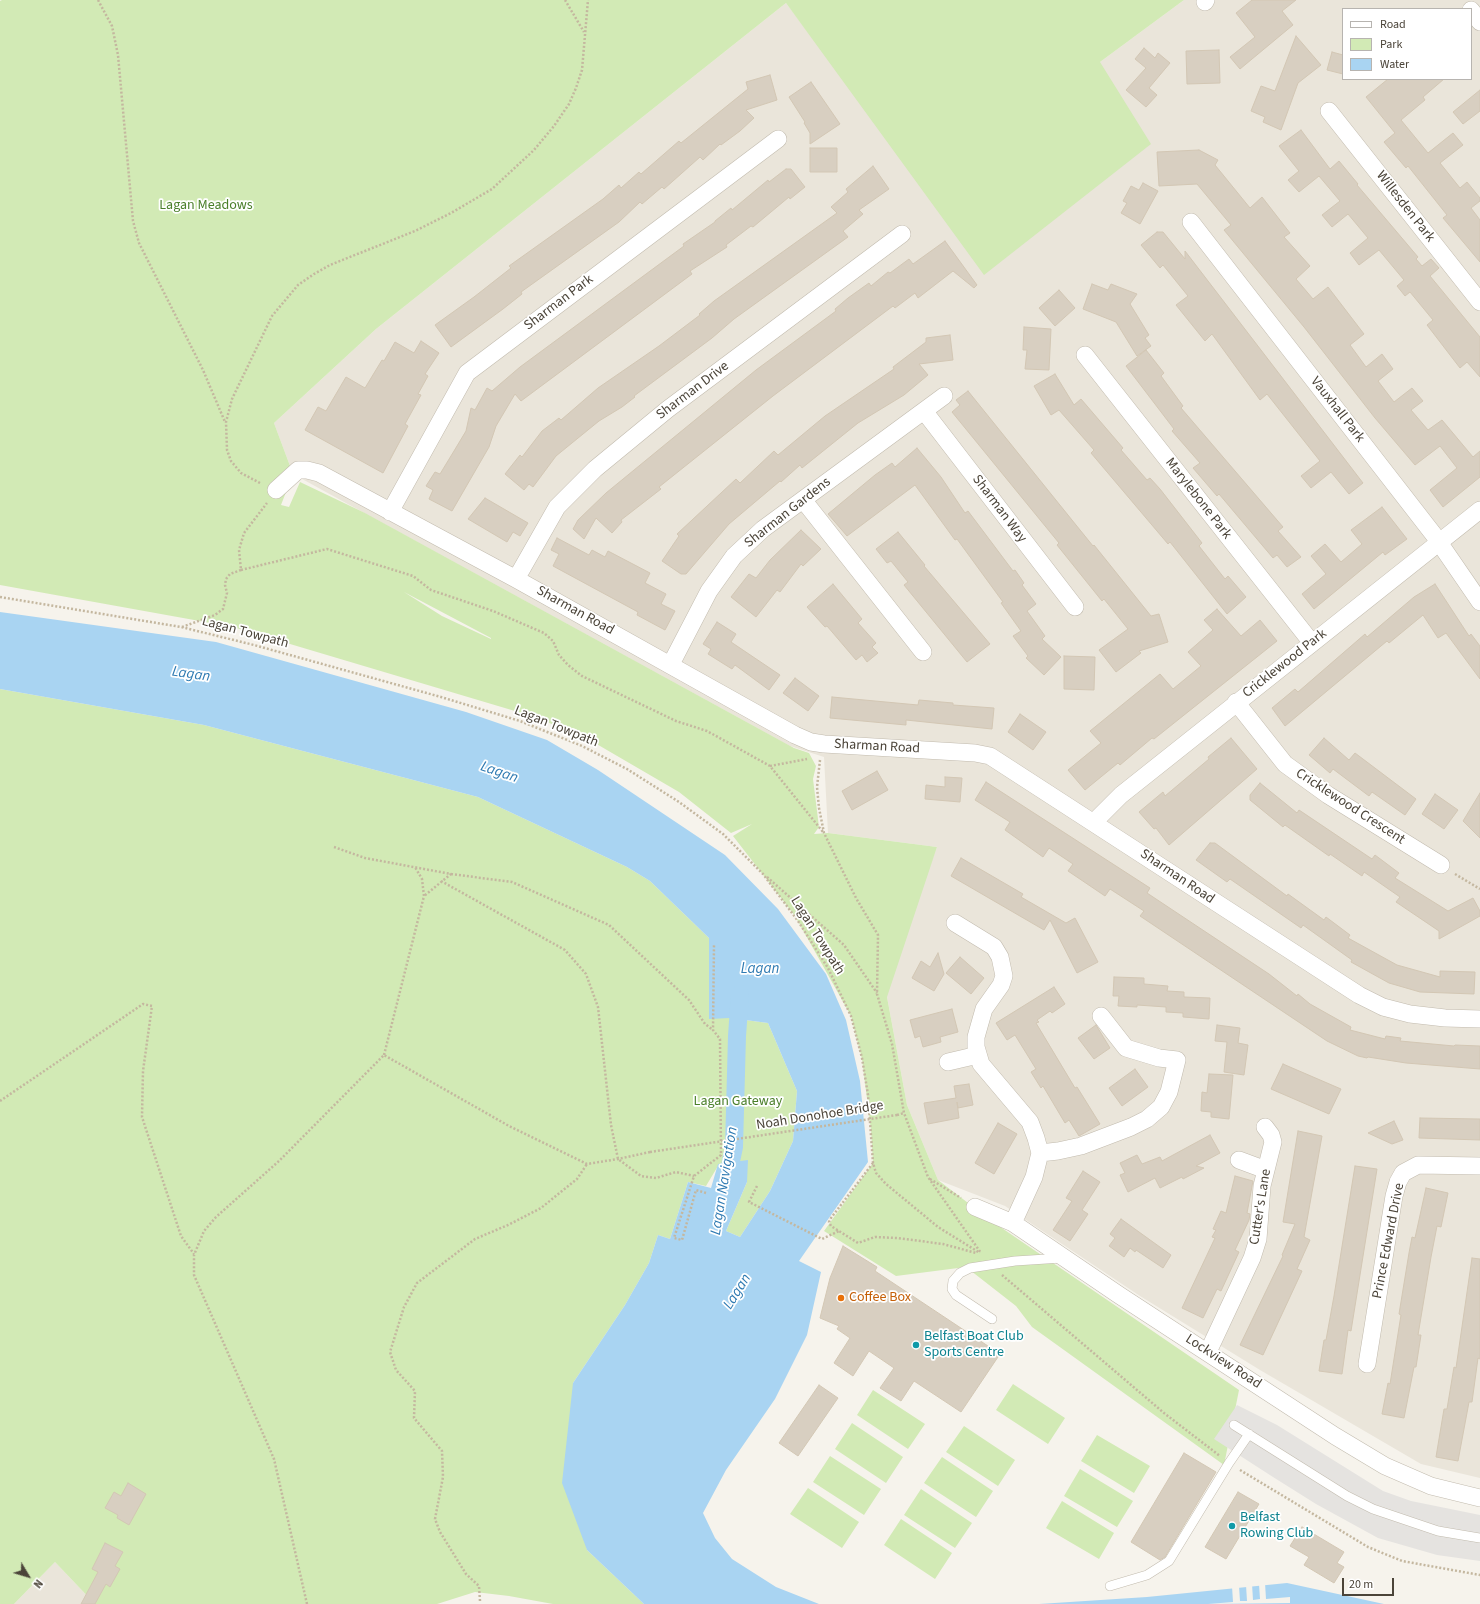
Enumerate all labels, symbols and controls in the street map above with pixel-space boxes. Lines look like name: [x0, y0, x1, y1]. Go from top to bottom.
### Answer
legend: [1342, 8, 1472, 80]
text: Road: [1380, 16, 1406, 33]
text: Park: [1380, 36, 1402, 53]
text: Water: [1380, 56, 1409, 73]
street label: Willesden Park: [1372, 168, 1438, 246]
park label: Lagan Meadows: [159, 198, 253, 214]
street label: Sharman Park: [521, 272, 597, 334]
street label: Sharman Drive: [653, 358, 733, 424]
street label: Vauxhall Park: [1306, 374, 1368, 446]
street label: Marylebone Park: [1161, 455, 1235, 543]
street label: Sharman Way: [968, 472, 1030, 546]
street label: Sharman Gardens: [742, 474, 834, 552]
street label: Sharman Road: [533, 583, 617, 639]
street label: Lagan Towpath: [200, 613, 290, 653]
street label: Cricklewood Park: [1240, 626, 1330, 702]
water label: Lagan: [171, 663, 211, 687]
street label: Lagan Towpath: [512, 703, 600, 751]
street label: Sharman Road: [834, 736, 920, 758]
water label: Lagan: [478, 758, 520, 788]
street label: Cricklewood Crescent: [1292, 765, 1408, 849]
street label: Sharman Road: [1137, 846, 1217, 908]
street label: Lagan Towpath: [786, 894, 848, 978]
water label: Lagan: [741, 961, 779, 979]
park label: Lagan Gateway: [694, 1094, 782, 1110]
street label: Noah Donohoe Bridge: [755, 1098, 885, 1134]
water label: Lagan Navigation: [708, 1126, 742, 1236]
street label: Cutter's Lane: [1247, 1168, 1275, 1246]
street label: Prince Edward Drive: [1370, 1182, 1408, 1300]
water label: Lagan: [720, 1271, 756, 1313]
place label: Coffee Box: [849, 1290, 911, 1306]
marker: Coffee Box: [836, 1293, 846, 1303]
place label: Belfast Boat Club Sports Centre: [924, 1329, 1024, 1362]
street label: Lockview Road: [1182, 1331, 1264, 1393]
marker: Belfast Boat Club Sports Centre: [911, 1340, 921, 1350]
place label: Belfast Rowing Club: [1240, 1510, 1313, 1542]
marker: Belfast Rowing Club: [1227, 1521, 1237, 1531]
north arrow: [8, 1556, 48, 1596]
scale bar: [1344, 1570, 1396, 1596]
text: N: [30, 1576, 46, 1591]
text: 20 m: [1349, 1576, 1373, 1593]

